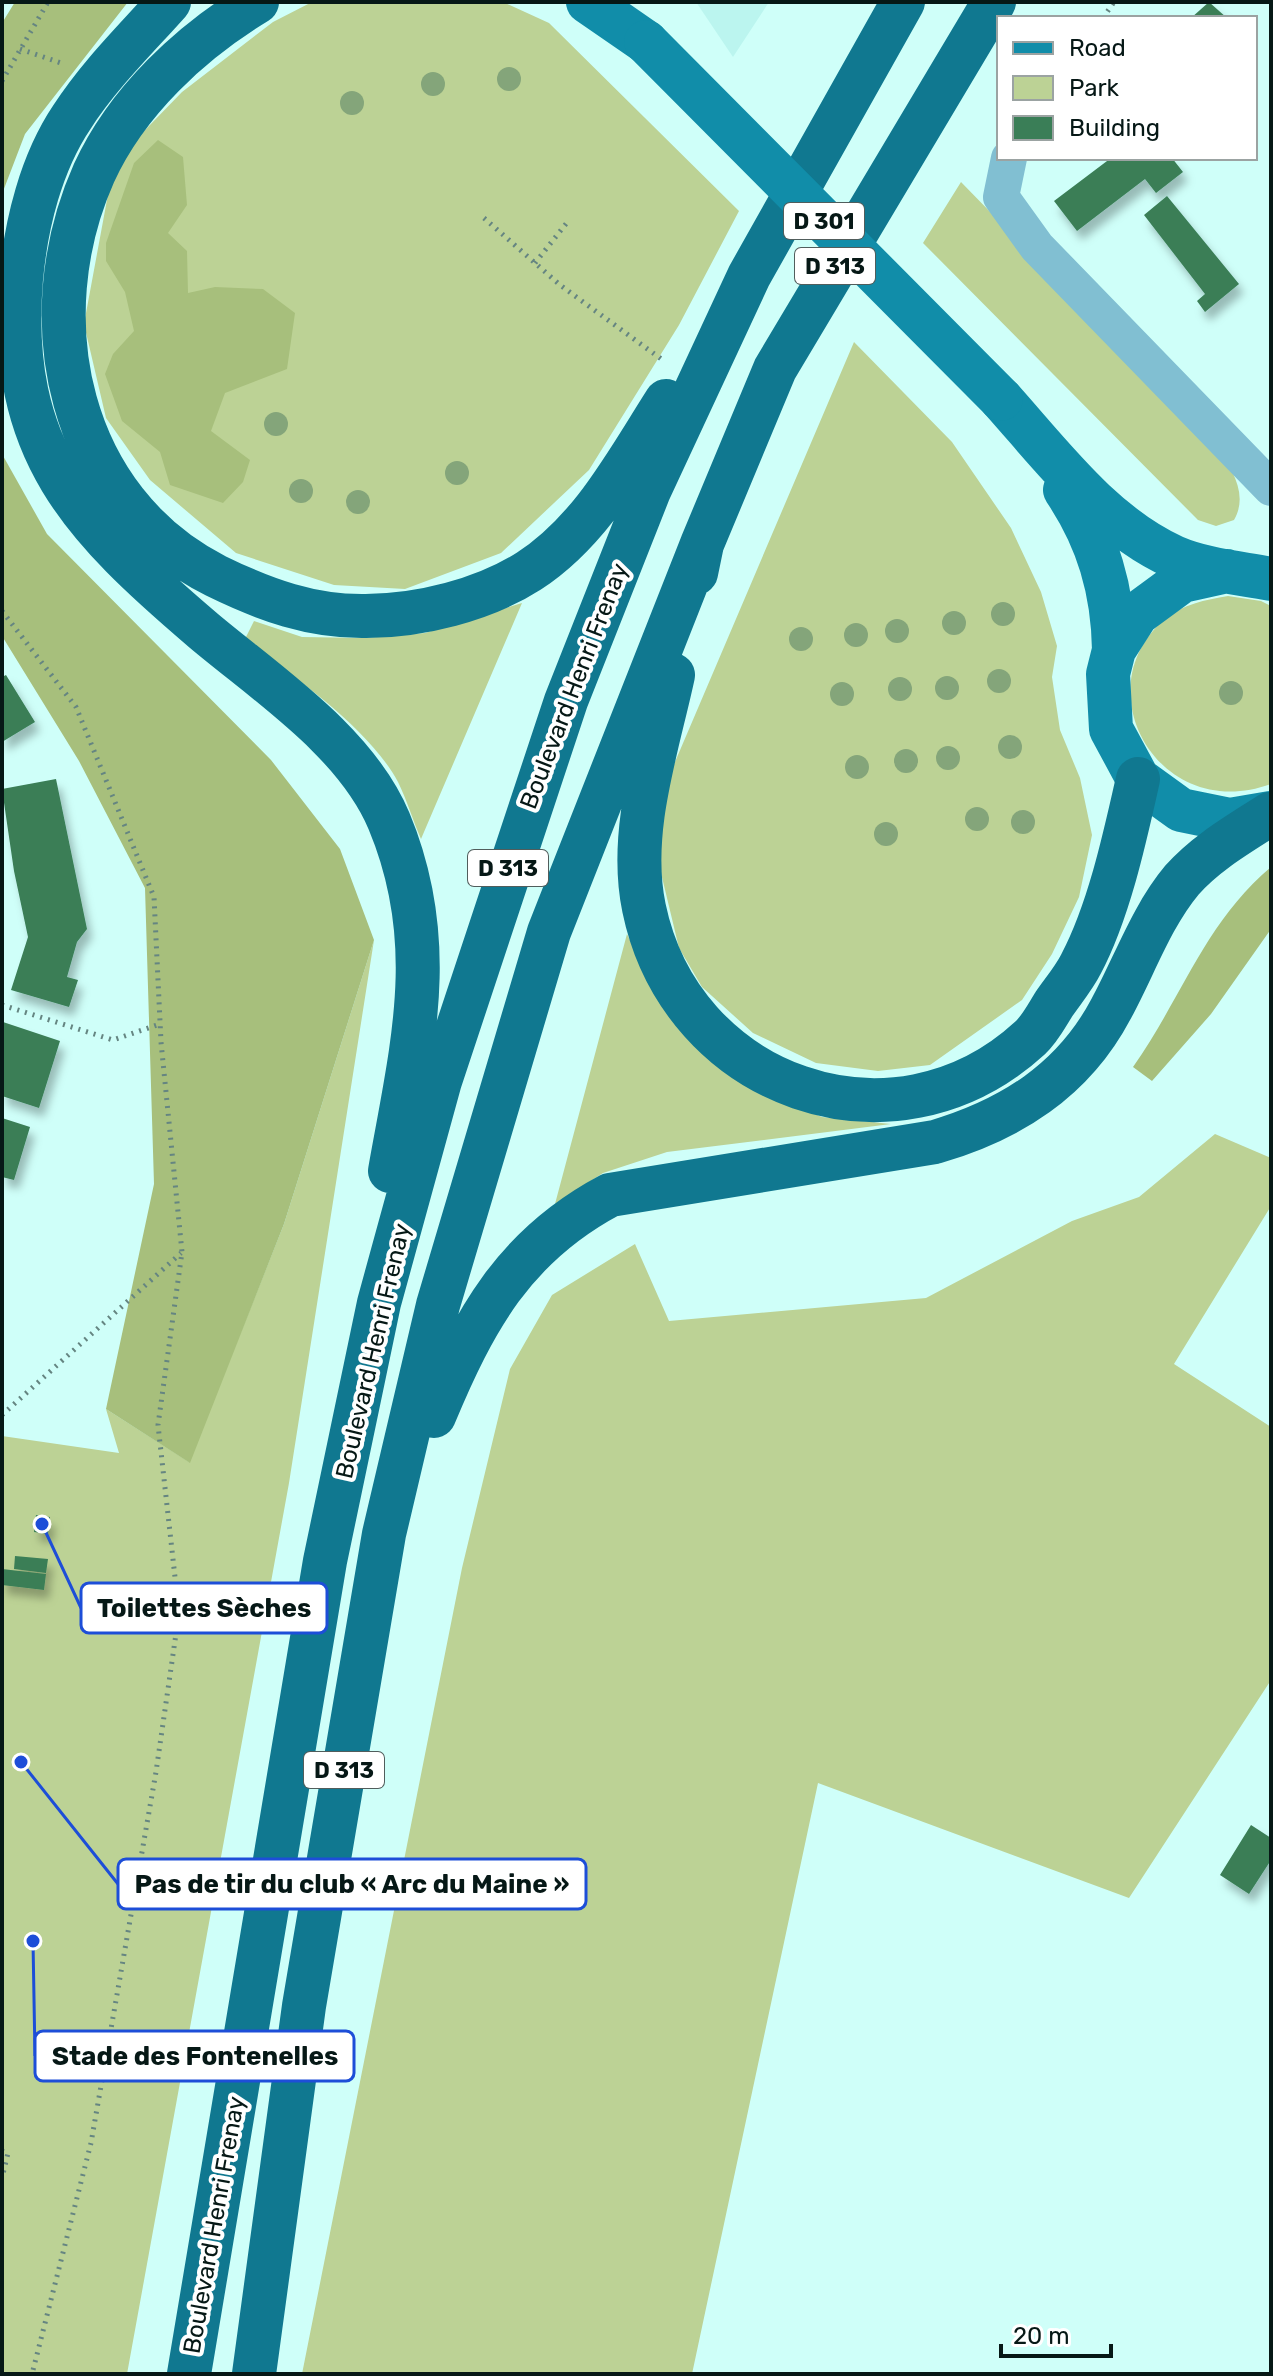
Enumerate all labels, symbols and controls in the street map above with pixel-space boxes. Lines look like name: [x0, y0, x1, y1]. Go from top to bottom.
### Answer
legend: [997, 16, 1257, 160]
text: Road: [1069, 34, 1126, 62]
text: Park: [1069, 74, 1120, 102]
text: Building: [1069, 114, 1160, 142]
road number: D 301: [784, 203, 864, 239]
road number: D 313: [795, 248, 875, 284]
street label: Boulevard Henri Frenay: [514, 559, 634, 813]
road number: D 313: [468, 850, 548, 886]
street label: Boulevard Henri Frenay: [330, 1221, 416, 1481]
callout: Toilettes Sèches: [81, 1583, 327, 1633]
text: Toilettes Sèches: [97, 1593, 311, 1624]
road number: D 313: [304, 1752, 384, 1788]
callout: Pas de tir du club « Arc du Maine »: [118, 1859, 586, 1909]
text: Pas de tir du club « Arc du Maine »: [135, 1869, 569, 1900]
callout: Stade des Fontenelles: [35, 2031, 354, 2081]
text: Stade des Fontenelles: [52, 2041, 338, 2072]
street label: Boulevard Henri Frenay: [178, 2094, 250, 2356]
scale bar: [1001, 2308, 1111, 2358]
text: 20 m: [1013, 2322, 1070, 2350]

